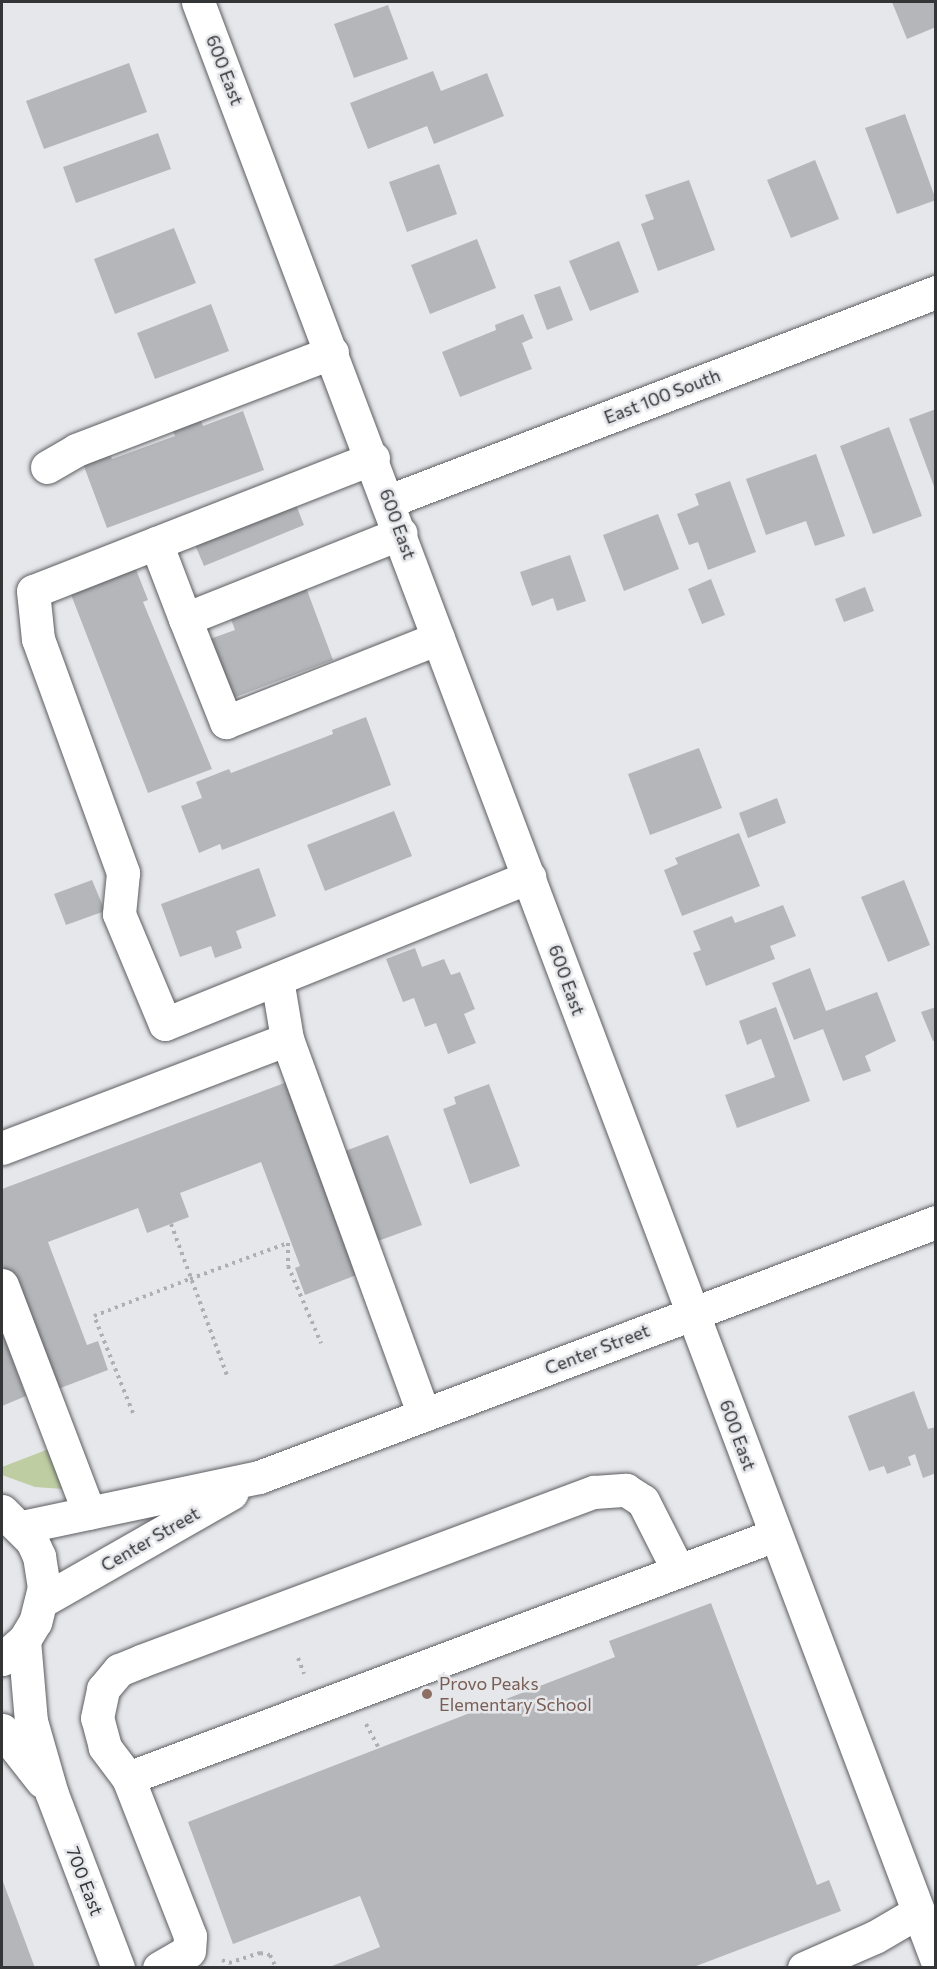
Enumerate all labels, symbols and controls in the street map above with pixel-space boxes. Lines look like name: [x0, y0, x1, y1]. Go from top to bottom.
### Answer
street label: 600 East: [202, 32, 248, 108]
street label: East 100 South: [601, 364, 723, 428]
street label: 600 East: [375, 486, 421, 562]
street label: 600 East: [544, 942, 590, 1018]
street label: Center Street: [542, 1319, 652, 1379]
street label: 600 East: [715, 1397, 761, 1473]
street label: Center Street: [97, 1502, 203, 1576]
place label: Provo Peaks Elementary School: [439, 1673, 592, 1716]
marker: Provo Peaks Elementary School: [420, 1687, 434, 1701]
street label: 700 East: [62, 1844, 108, 1918]

